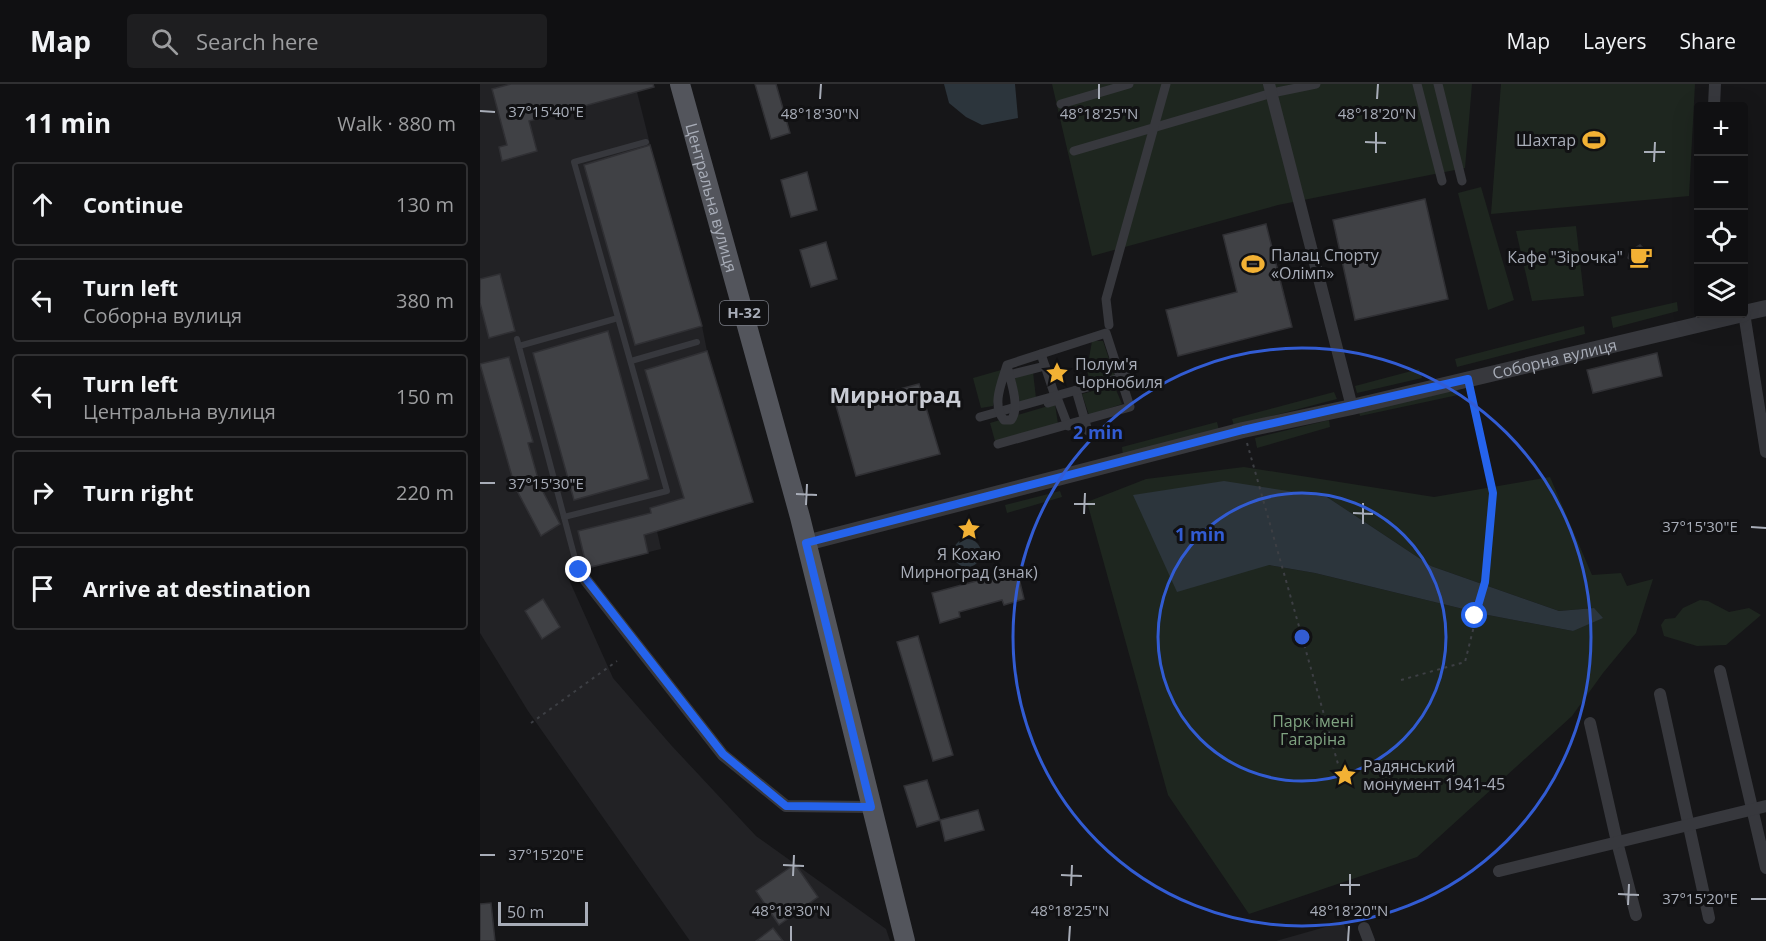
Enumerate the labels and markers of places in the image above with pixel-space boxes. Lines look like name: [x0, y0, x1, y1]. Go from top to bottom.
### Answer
sports icon: Шахтар: [1581, 127, 1607, 153]
place label: Шахтар: [1516, 129, 1576, 151]
place label: Палац Спорту «Олімп»: [1271, 244, 1380, 284]
cafe icon: Кафе "Зірочка": [1628, 244, 1654, 270]
place label: Кафе "Зірочка": [1507, 246, 1623, 268]
sports icon: Палац Спорту «Олімп»: [1240, 251, 1266, 277]
place label: Полум'я Чорнобиля: [1075, 353, 1163, 393]
place icon: Полум'я Чорнобиля: [1044, 360, 1070, 386]
place icon: Я Кохаю Мирноград (знак): [956, 516, 982, 542]
place label: Я Кохаю Мирноград (знак): [900, 543, 1038, 583]
centre of rings: [1292, 627, 1312, 647]
place label: Радянський монумент 1941-45: [1363, 755, 1505, 795]
place icon: Радянський монумент 1941-45: [1332, 762, 1358, 788]

